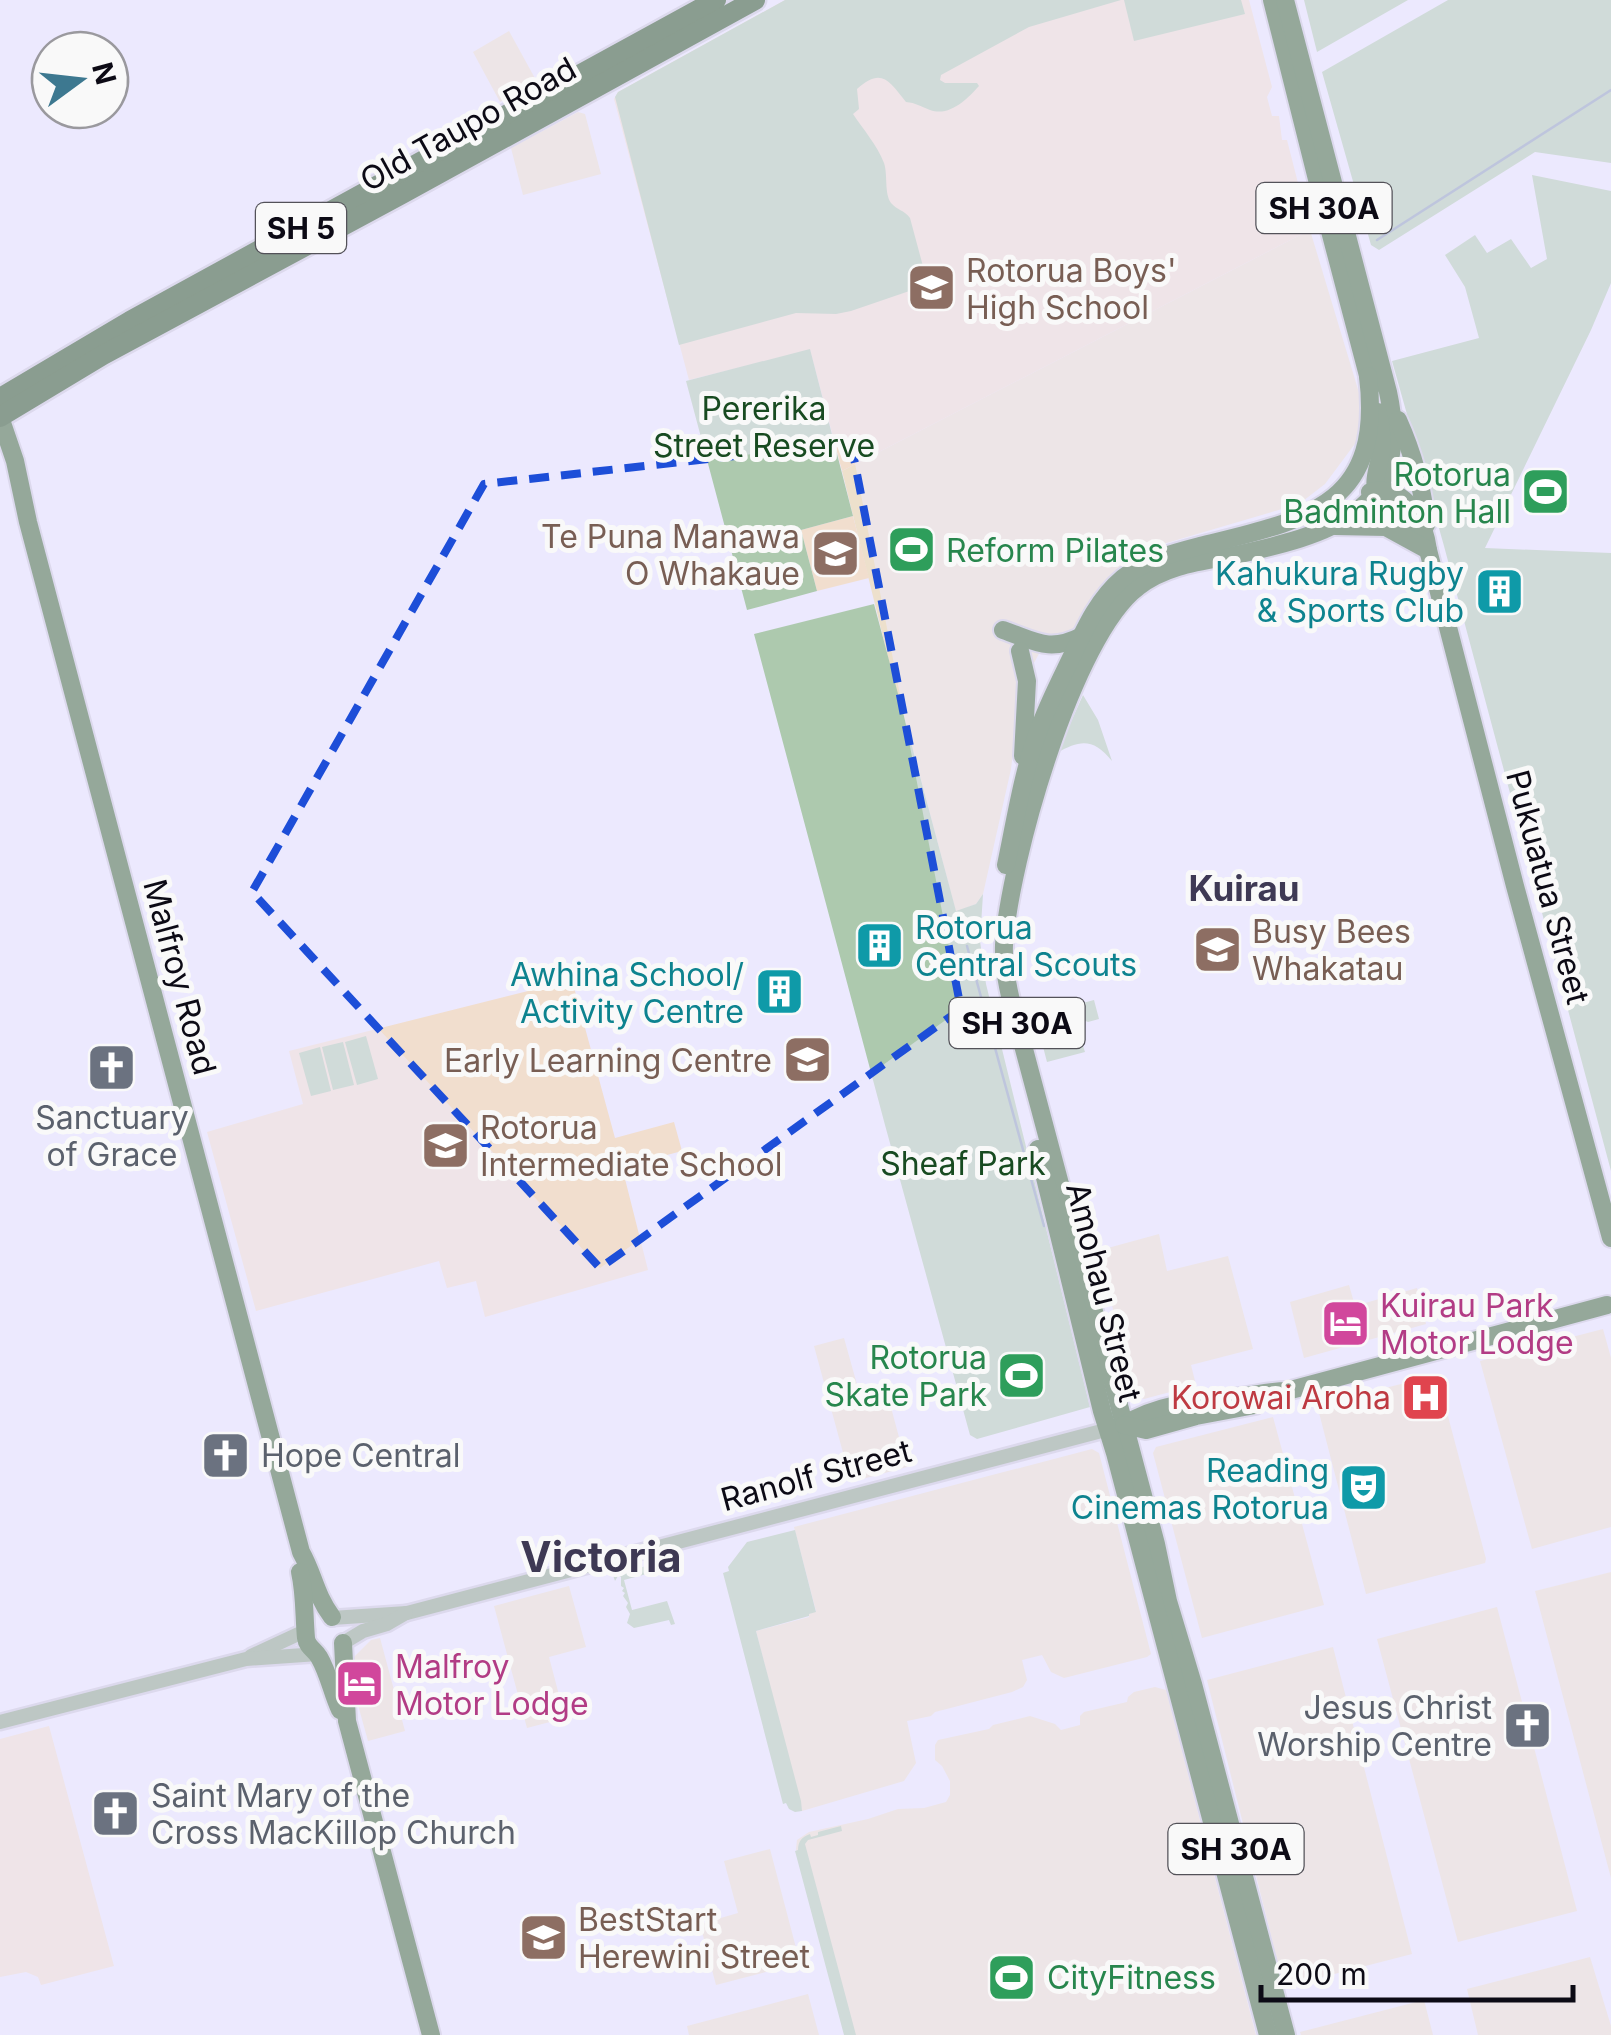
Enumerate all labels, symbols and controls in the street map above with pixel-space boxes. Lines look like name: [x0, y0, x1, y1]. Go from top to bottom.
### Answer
north arrow: [30, 30, 130, 130]
street label: Old Taupo Road: [353, 49, 583, 199]
text: N: [85, 59, 123, 88]
road number: SH 30A: [1256, 183, 1392, 233]
road number: SH 5: [256, 203, 346, 253]
place label: Rotorua Boys' High School: [966, 251, 1177, 327]
school or university icon: Rotorua Boys' High School: [905, 262, 957, 314]
park label: Pererika Street Reserve: [653, 389, 875, 465]
place label: Rotorua Badminton Hall: [1283, 455, 1511, 531]
sports icon: Rotorua Badminton Hall: [1520, 466, 1572, 518]
place label: Te Puna Manawa O Whakaue: [541, 517, 800, 593]
sports icon: Reform Pilates: [885, 524, 937, 576]
school or university icon: Te Puna Manawa O Whakaue: [809, 528, 861, 580]
place label: Reform Pilates: [946, 531, 1164, 570]
place label: Kahukura Rugby & Sports Club: [1215, 554, 1464, 630]
building icon: Kahukura Rugby & Sports Club: [1473, 565, 1525, 617]
street label: Pukuatua Street: [1498, 766, 1598, 1008]
district label: Kuirau: [1188, 867, 1300, 909]
street label: Malfroy Road: [135, 875, 225, 1079]
place label: Rotorua Central Scouts: [915, 908, 1137, 984]
place label: Busy Bees Whakatau: [1252, 912, 1411, 988]
building icon: Rotorua Central Scouts: [854, 919, 906, 971]
school or university icon: Busy Bees Whakatau: [1191, 923, 1243, 975]
place label: Awhina School/ Activity Centre: [510, 955, 744, 1031]
building icon: Awhina School/ Activity Centre: [753, 966, 805, 1018]
road number: SH 30A: [950, 998, 1084, 1048]
school or university icon: Early Learning Centre: [781, 1034, 833, 1086]
church icon: Sanctuary of Grace: [86, 1041, 138, 1093]
place label: Early Learning Centre: [444, 1041, 772, 1080]
place label: Sanctuary of Grace: [35, 1098, 189, 1174]
place label: Rotorua Intermediate School: [480, 1108, 783, 1184]
school or university icon: Rotorua Intermediate School: [419, 1119, 471, 1171]
park label: Sheaf Park: [880, 1144, 1046, 1183]
street label: Amohau Street: [1058, 1178, 1150, 1406]
place label: Kuirau Park Motor Lodge: [1380, 1286, 1574, 1362]
hotel icon: Kuirau Park Motor Lodge: [1319, 1297, 1371, 1349]
place label: Rotorua Skate Park: [825, 1338, 987, 1414]
sports icon: Rotorua Skate Park: [996, 1349, 1048, 1401]
hospital icon: Korowai Aroha: [1400, 1371, 1452, 1423]
place label: Korowai Aroha: [1171, 1378, 1391, 1417]
church icon: Hope Central: [200, 1429, 252, 1481]
street label: Ranolf Street: [717, 1431, 915, 1519]
place label: Hope Central: [261, 1436, 460, 1475]
place label: Reading Cinemas Rotorua: [1071, 1451, 1329, 1527]
theatre icon: Reading Cinemas Rotorua: [1338, 1462, 1390, 1514]
district label: Victoria: [520, 1531, 682, 1582]
place label: Malfroy Motor Lodge: [395, 1647, 589, 1723]
hotel icon: Malfroy Motor Lodge: [334, 1658, 386, 1710]
place label: Jesus Christ Worship Centre: [1257, 1688, 1492, 1764]
church icon: Jesus Christ Worship Centre: [1501, 1699, 1553, 1751]
place label: Saint Mary of the Cross MacKillop Church: [151, 1776, 516, 1852]
church icon: Saint Mary of the Cross MacKillop Church: [90, 1787, 142, 1839]
road number: SH 30A: [1168, 1824, 1304, 1874]
place label: BestStart Herewini Street: [578, 1900, 810, 1976]
school or university icon: BestStart Herewini Street: [517, 1911, 569, 1963]
scale bar: [1261, 1940, 1574, 2002]
sports icon: CityFitness: [986, 1951, 1038, 2003]
text: 200 m: [1276, 1956, 1367, 1992]
place label: CityFitness: [1047, 1958, 1216, 1997]

